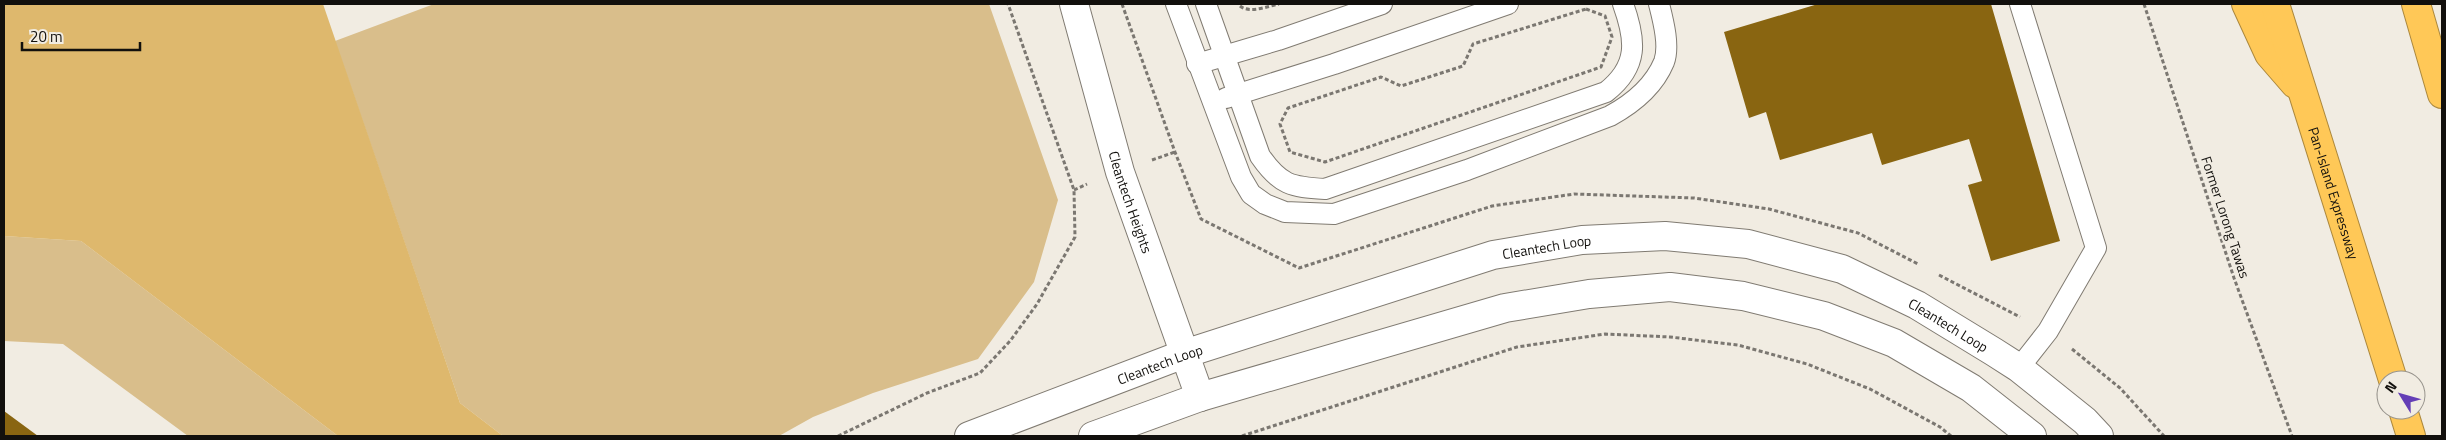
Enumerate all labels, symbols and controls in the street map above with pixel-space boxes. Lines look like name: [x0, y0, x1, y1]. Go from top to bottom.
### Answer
scale bar: [22, 20, 140, 52]
text: 20 m: [30, 25, 63, 48]
street label: Pan-Island Expressway: [2304, 124, 2365, 262]
street label: Cleantech Heights: [1104, 148, 1158, 256]
street label: Former Lorong Tawas: [2196, 153, 2256, 281]
street label: Cleantech Loop: [1501, 229, 1592, 264]
street label: Cleantech Loop: [1905, 292, 1993, 357]
street label: Cleantech Loop: [1114, 338, 1205, 389]
north arrow: [2376, 370, 2426, 420]
text: N: [2379, 377, 2402, 397]

